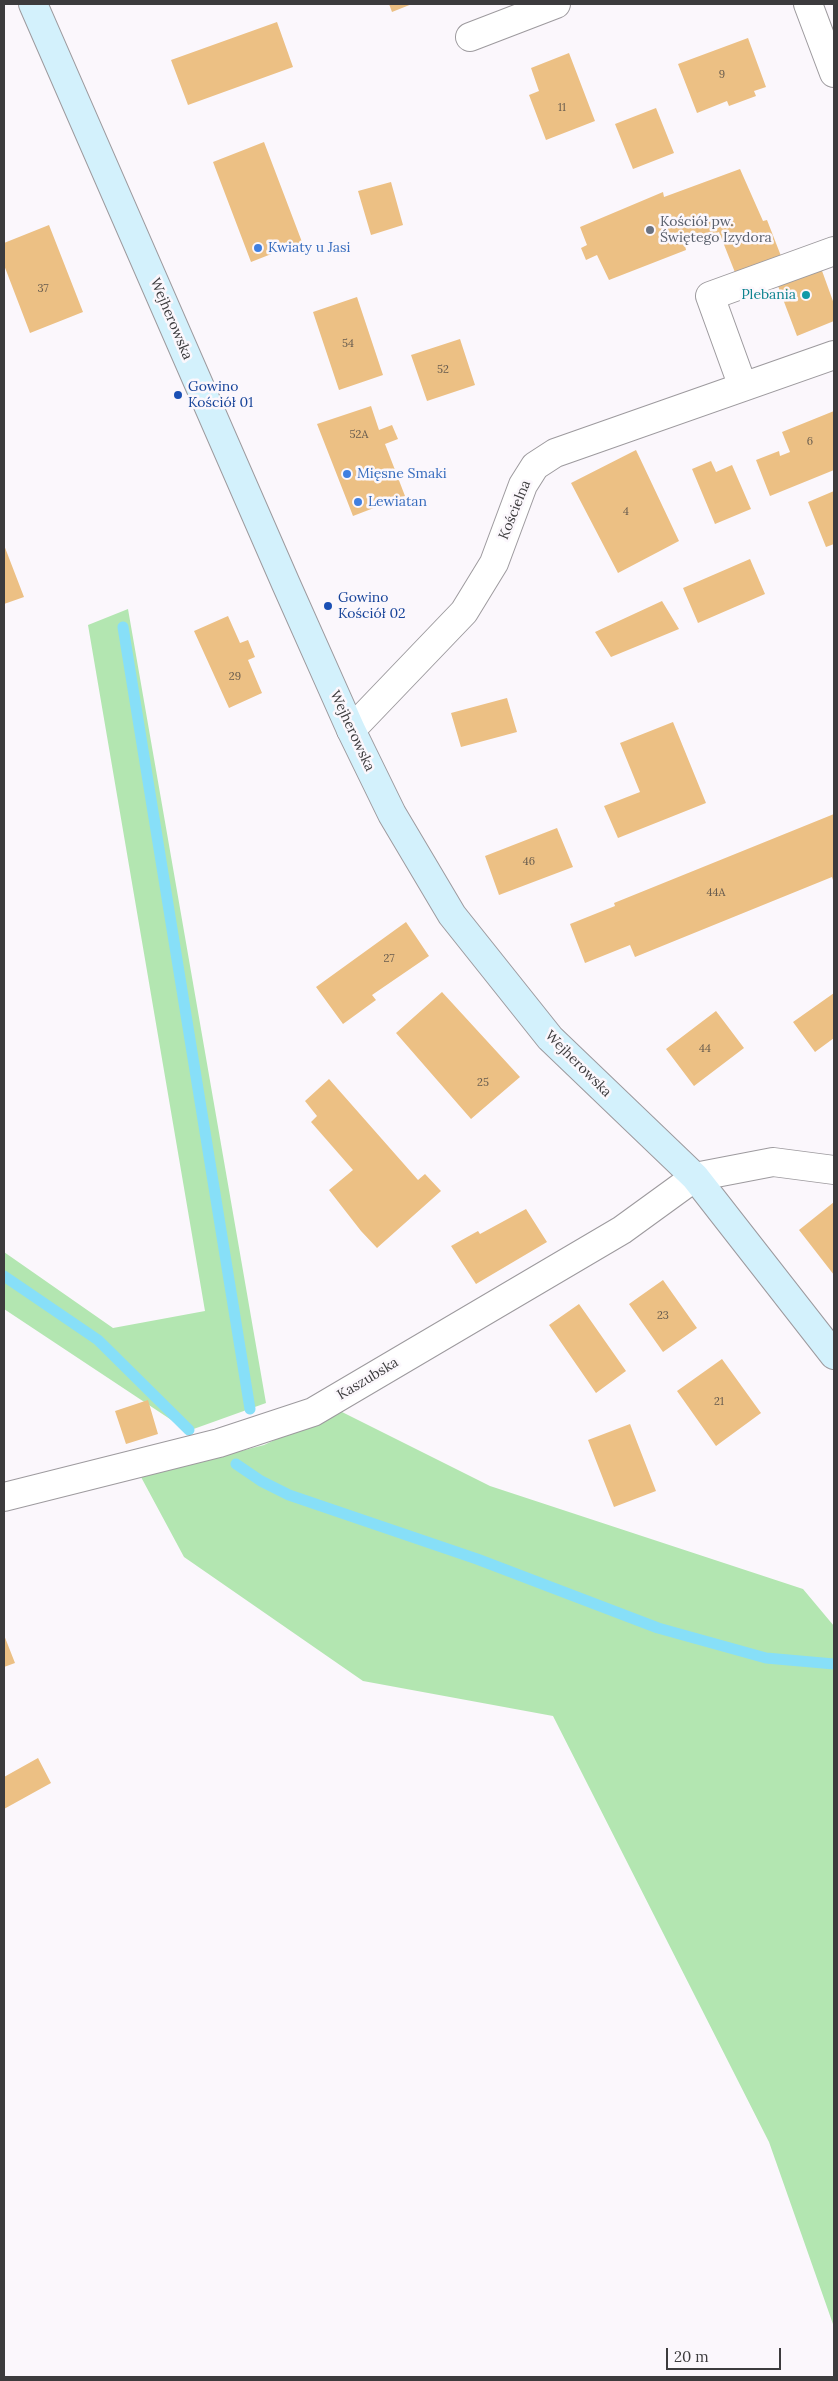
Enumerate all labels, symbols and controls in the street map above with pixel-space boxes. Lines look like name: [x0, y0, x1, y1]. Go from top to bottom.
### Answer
house number: 9: [719, 68, 725, 82]
house number: 11: [558, 101, 566, 115]
place label: Kościół pw. Świętego Izydora: [660, 214, 772, 246]
marker: Kościół pw. Świętego Izydora: [644, 224, 656, 236]
place label: Kwiaty u Jasi: [268, 240, 350, 256]
marker: Kwiaty u Jasi: [252, 242, 264, 254]
street label: Wejherowska: [146, 276, 196, 362]
house number: 37: [38, 282, 48, 296]
place label: Plebania: [741, 287, 796, 303]
marker: Plebania: [800, 289, 812, 301]
house number: 54: [342, 337, 354, 351]
house number: 52: [437, 363, 449, 377]
place label: Gowino Kościół 01: [188, 379, 253, 412]
marker: Gowino Kościół 01: [172, 389, 184, 401]
house number: 52A: [350, 428, 368, 442]
house number: 6: [807, 435, 813, 449]
place label: Mięsne Smaki: [357, 466, 447, 482]
marker: Mięsne Smaki: [341, 468, 353, 480]
street label: Kościelna: [496, 478, 534, 542]
place label: Lewiatan: [368, 494, 427, 510]
marker: Lewiatan: [352, 496, 364, 508]
house number: 4: [623, 505, 629, 519]
place label: Gowino Kościół 02: [338, 590, 406, 622]
marker: Gowino Kościół 02: [322, 600, 334, 612]
house number: 29: [229, 670, 241, 684]
street label: Wejherowska: [326, 688, 378, 774]
house number: 46: [523, 855, 535, 869]
house number: 44A: [707, 886, 725, 900]
house number: 27: [384, 952, 394, 966]
street label: Wejherowska: [541, 1027, 615, 1101]
house number: 44: [699, 1042, 711, 1056]
house number: 25: [477, 1076, 489, 1090]
house number: 23: [657, 1309, 669, 1323]
street label: Kaszubska: [334, 1354, 402, 1404]
house number: 21: [714, 1395, 724, 1409]
scale bar: [668, 2338, 783, 2370]
text: 20 m: [674, 2347, 709, 2366]

